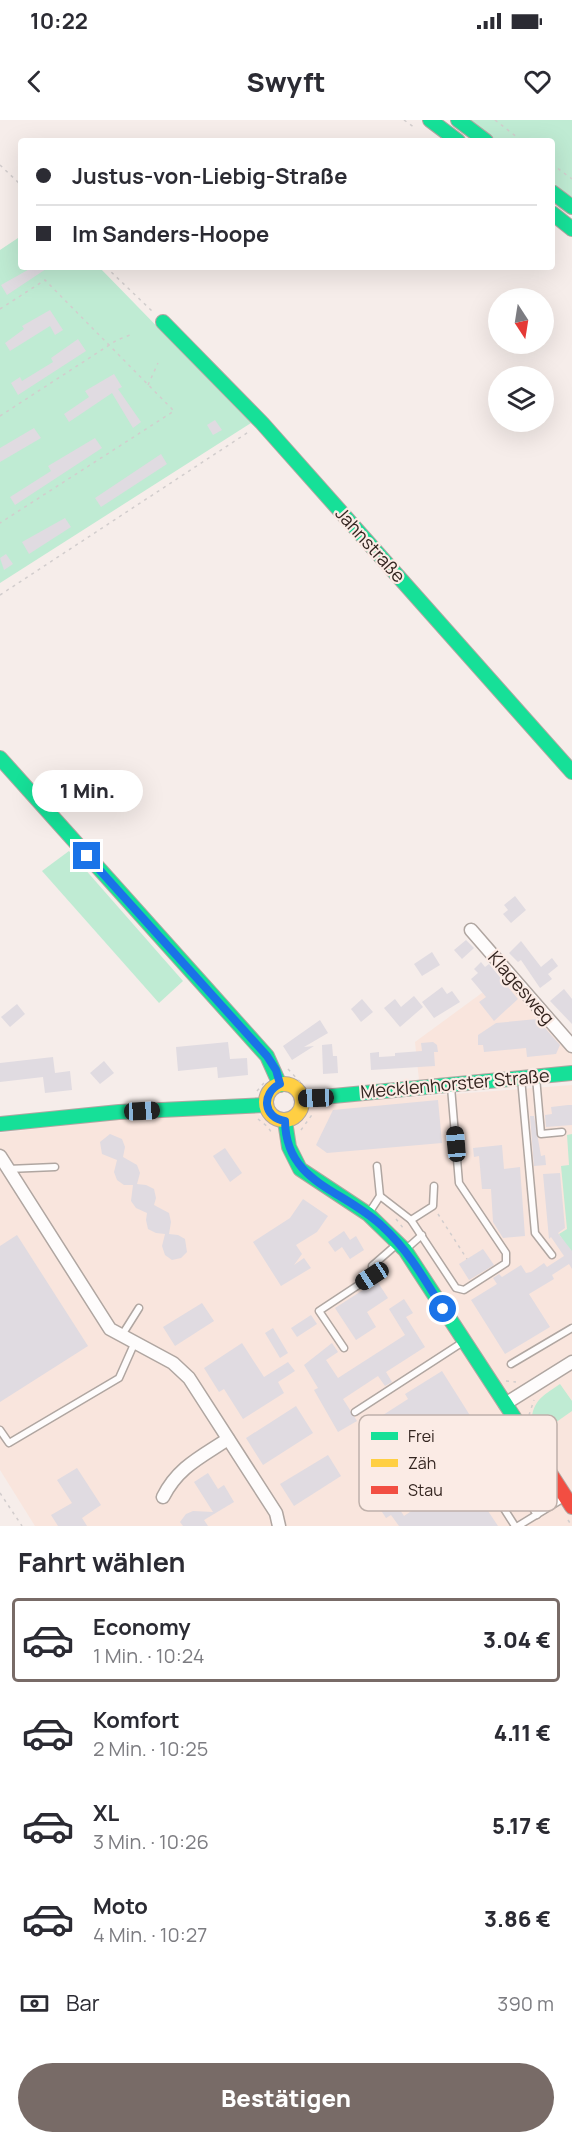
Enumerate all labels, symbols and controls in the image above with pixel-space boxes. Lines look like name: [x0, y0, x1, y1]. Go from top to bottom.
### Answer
text: 10:22: [30, 6, 88, 36]
text: Swyft: [247, 63, 325, 100]
icon: back: [18, 65, 51, 98]
icon: heart: [521, 65, 554, 98]
text: Justus-von-Liebig-Straße: [72, 161, 347, 191]
text: Im Sanders-Hoope: [72, 219, 269, 249]
north arrow: [488, 288, 554, 354]
map controls: [488, 288, 554, 432]
button: layers: [488, 366, 554, 432]
street label: Jahnstraße: [330, 501, 411, 587]
callout: 1 Min.: [32, 769, 142, 811]
text: 1 Min.: [60, 777, 115, 804]
route end: [73, 842, 100, 869]
street label: Klagesweg: [483, 946, 560, 1029]
street label: Mecklenhorster Straße: [359, 1063, 550, 1103]
car: [298, 1088, 334, 1108]
car: [124, 1101, 160, 1121]
car: [445, 1125, 467, 1163]
car: [352, 1259, 392, 1293]
route start: [429, 1295, 456, 1322]
legend: [359, 1415, 557, 1511]
text: Frei: [408, 1425, 435, 1447]
text: Zäh: [408, 1452, 436, 1474]
text: Stau: [408, 1479, 443, 1501]
text: Fahrt wählen: [18, 1543, 186, 1580]
text: Economy: [93, 1612, 191, 1642]
icon: car: [21, 1613, 75, 1667]
text: 3.04 €: [483, 1625, 551, 1655]
text: 1 Min. · 10:24: [93, 1642, 205, 1669]
text: Komfort: [93, 1705, 180, 1735]
icon: car: [21, 1706, 75, 1760]
text: 4.11 €: [494, 1718, 551, 1748]
text: 2 Min. · 10:25: [93, 1735, 208, 1762]
text: XL: [93, 1798, 119, 1828]
icon: car: [21, 1799, 75, 1853]
text: 5.17 €: [492, 1811, 551, 1841]
text: 3 Min. · 10:26: [93, 1828, 209, 1855]
text: Moto: [93, 1891, 148, 1921]
icon: car: [21, 1892, 75, 1946]
text: 3.86 €: [484, 1904, 551, 1934]
text: 4 Min. · 10:27: [93, 1921, 207, 1948]
icon: cash: [18, 1987, 51, 2020]
text: Bar: [66, 1988, 100, 2018]
text: 390 m: [497, 1990, 554, 2017]
button: Bestätigen: [18, 2063, 554, 2132]

